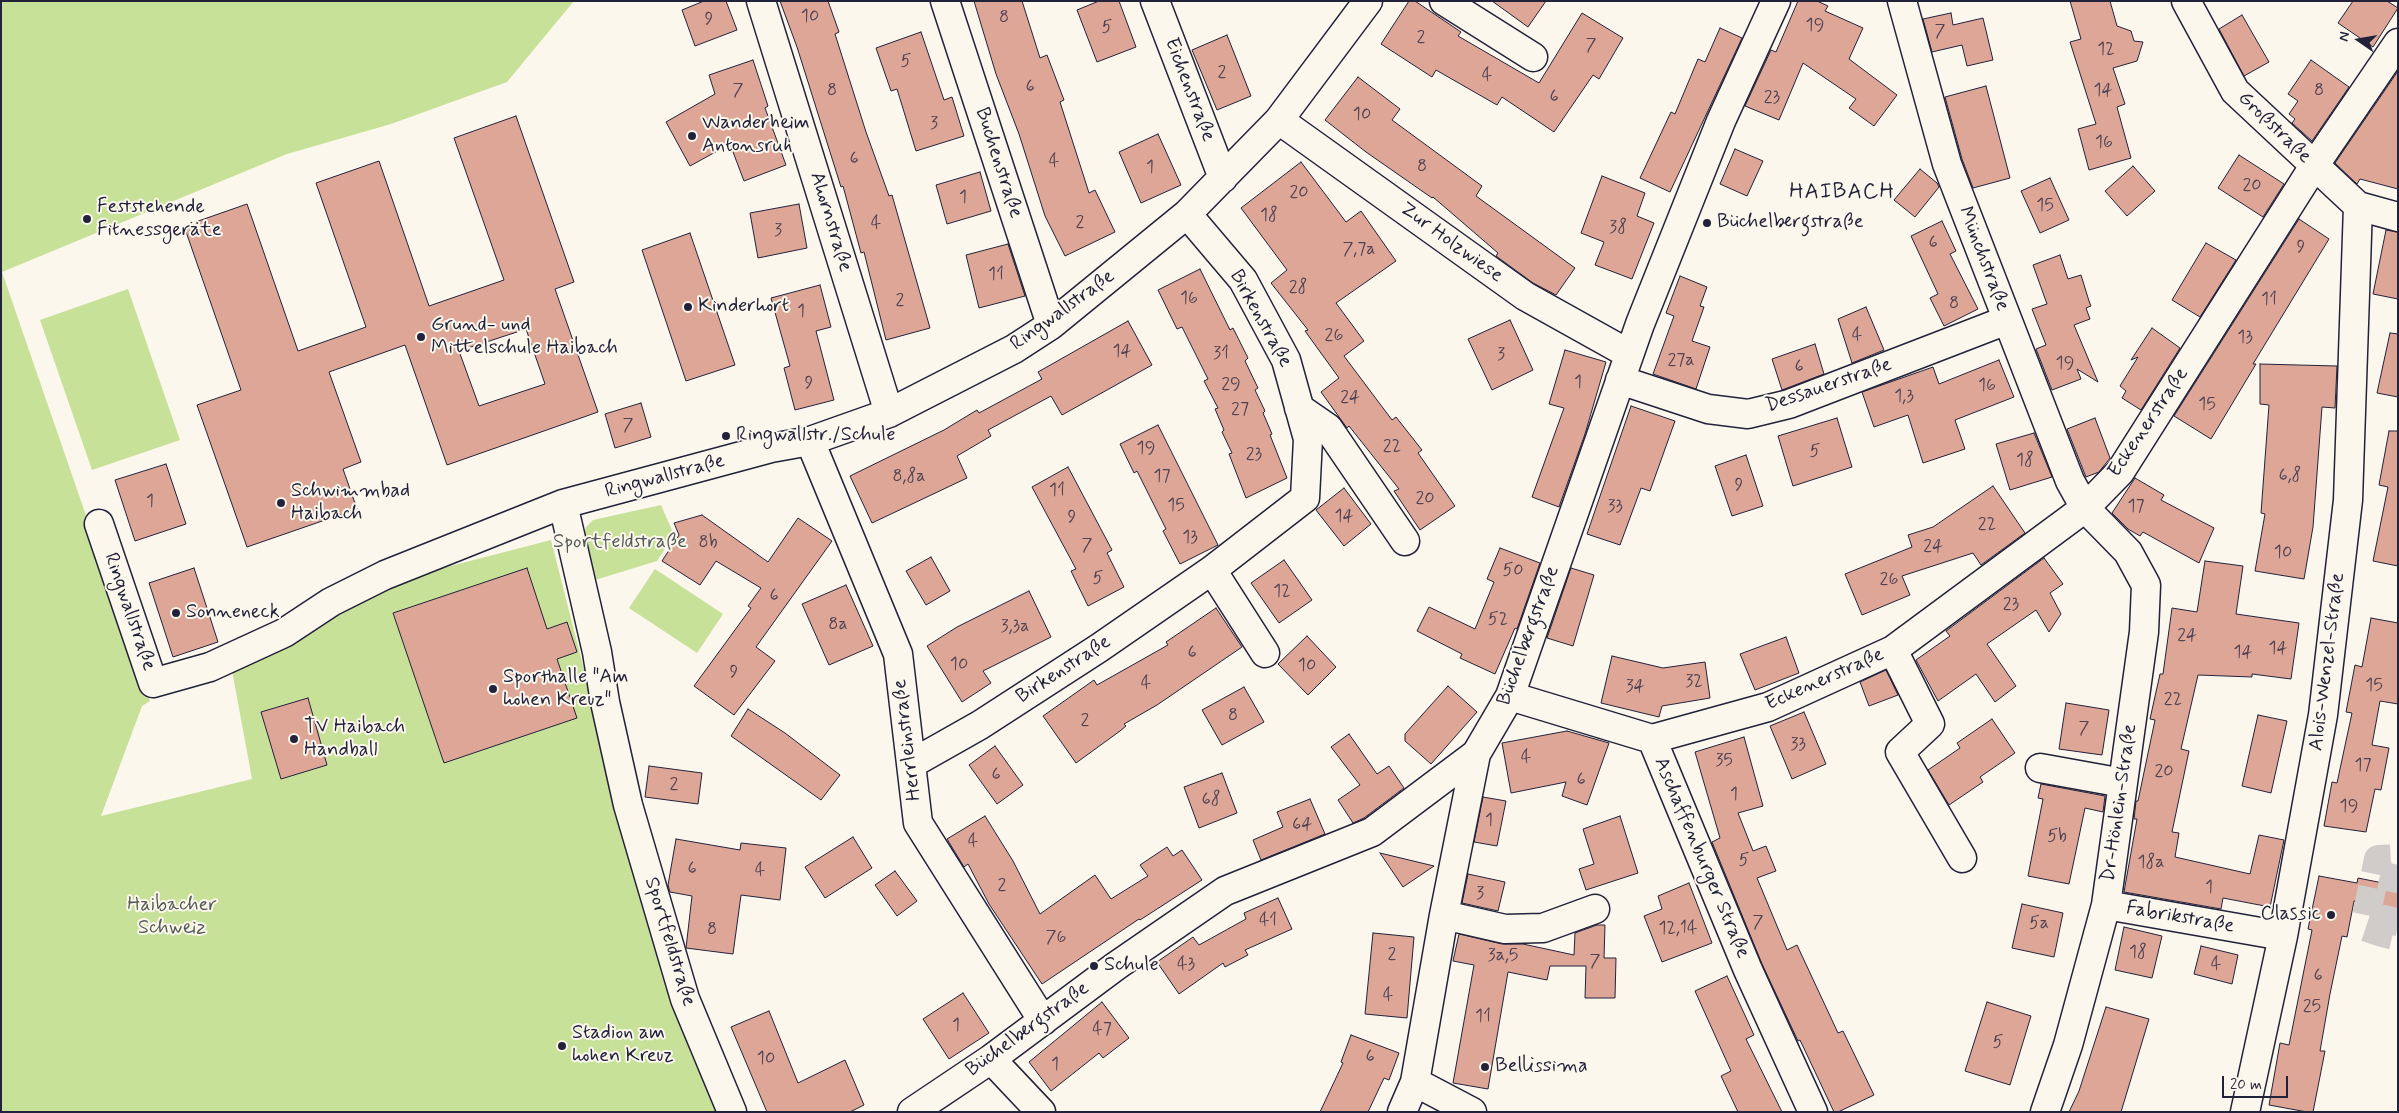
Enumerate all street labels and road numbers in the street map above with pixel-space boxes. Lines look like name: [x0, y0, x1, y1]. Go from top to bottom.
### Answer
street label: Eichenstraße: [1158, 35, 1220, 145]
street label: Großstraße: [2232, 87, 2316, 169]
street label: Buchenstraße: [969, 105, 1027, 221]
street label: Ahornstraße: [803, 169, 857, 275]
street label: Zur Holzwiese: [1395, 198, 1507, 288]
street label: Münchstraße: [1952, 203, 2014, 315]
street label: Ringwallstraße: [1006, 265, 1120, 357]
street label: Birkenstraße: [1223, 266, 1297, 372]
street label: Dessauerstraße: [1763, 353, 1895, 419]
street label: Eckenerstraße: [2104, 364, 2194, 482]
street label: Ringwallstraße: [602, 449, 728, 505]
street label: Ringwallstraße: [98, 550, 160, 674]
street label: Büchelbergstraße: [1493, 563, 1565, 709]
street label: Alois-Wenzel-Straße: [2305, 572, 2351, 752]
street label: Birkenstraße: [1012, 631, 1116, 709]
street label: Eckenerstraße: [1762, 643, 1888, 717]
street label: Herrleinstraße: [889, 678, 927, 802]
street label: Dr-Hönlein-Straße: [2097, 722, 2143, 884]
street label: Aschaffenburger Straße: [1648, 754, 1754, 962]
street label: Sportfeldstraße: [638, 875, 700, 1009]
street label: Fabrikstraße: [2124, 897, 2236, 939]
street label: Büchelbergstraße: [962, 977, 1094, 1083]

